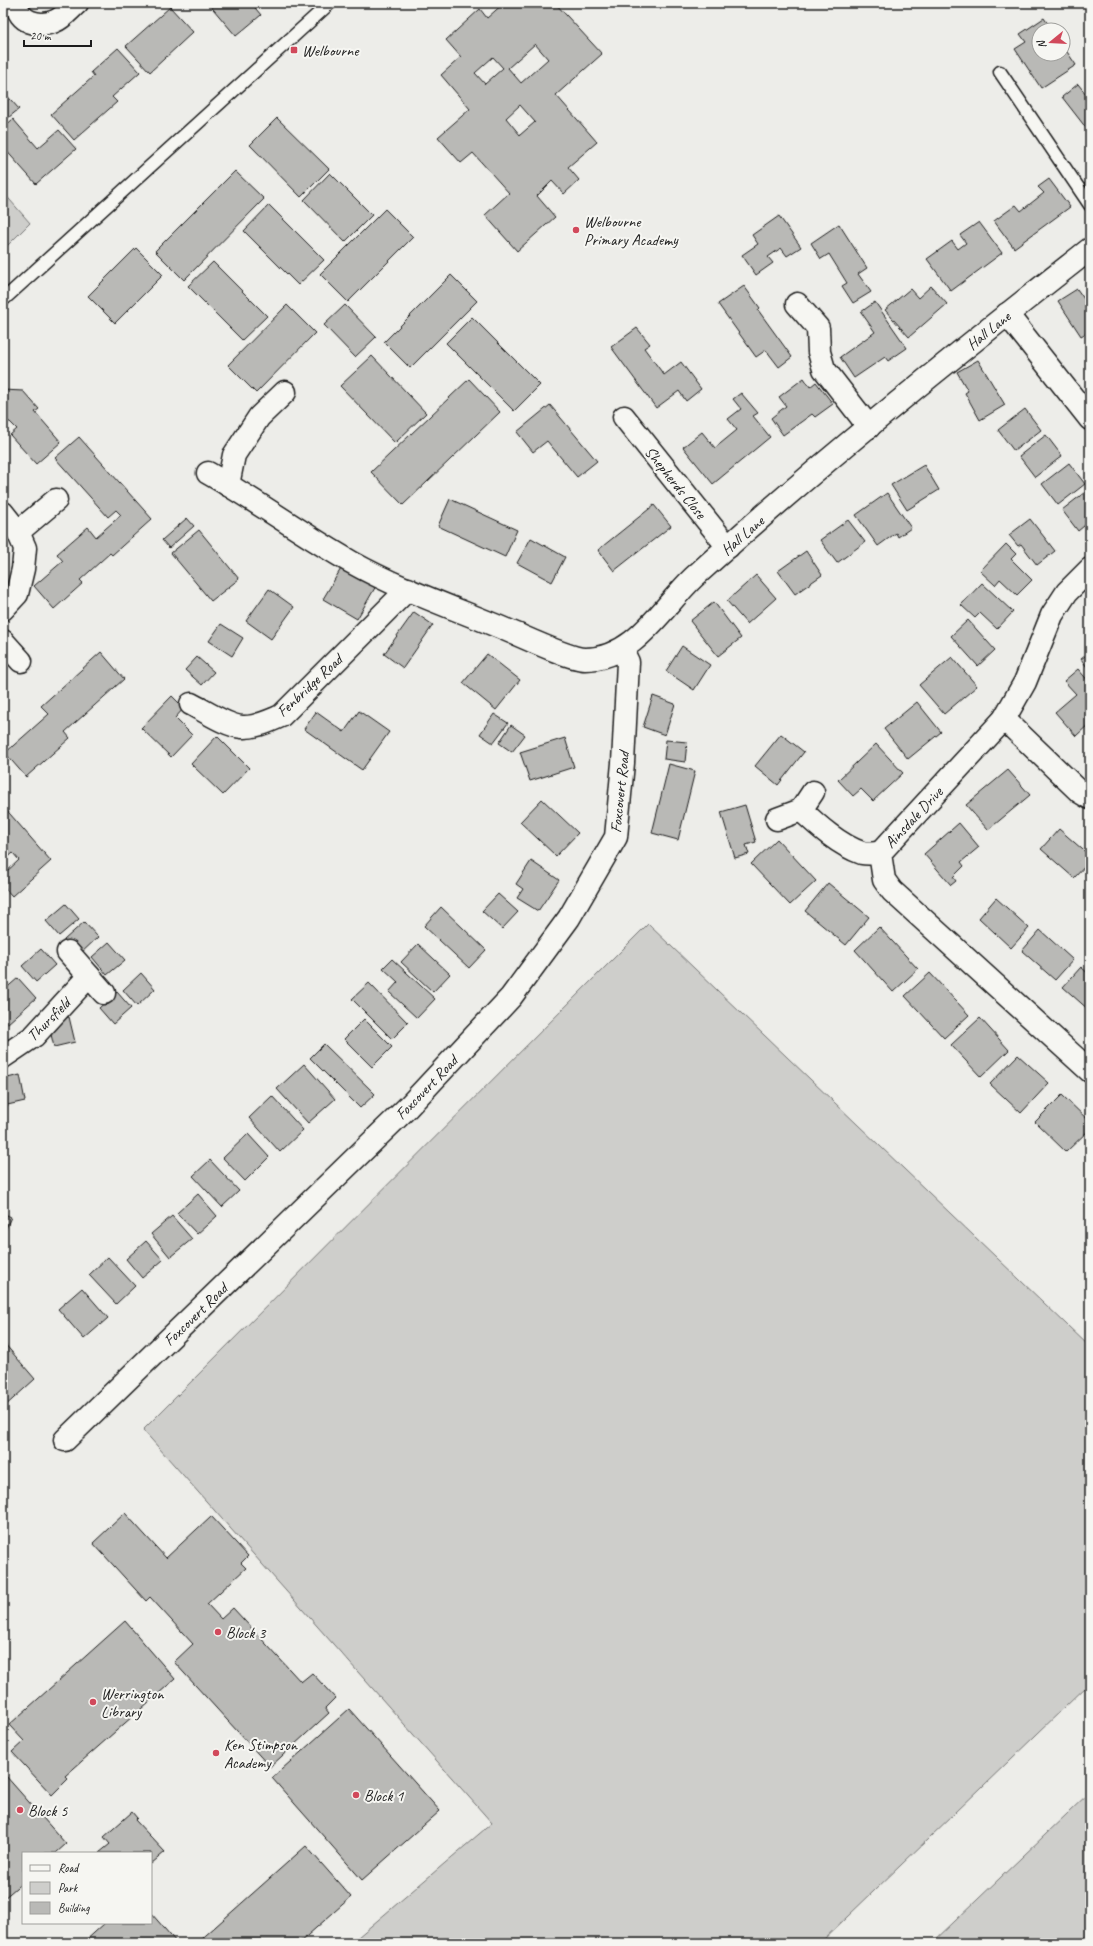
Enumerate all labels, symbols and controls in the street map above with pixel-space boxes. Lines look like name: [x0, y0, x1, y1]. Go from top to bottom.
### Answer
scale bar: [24, 22, 91, 48]
north arrow: [1031, 22, 1071, 62]
text: 20 m: [30, 28, 52, 44]
text: N: [1033, 38, 1049, 50]
place label: Welbourne: [302, 41, 360, 61]
marker: Welbourne: [289, 45, 299, 55]
place label: Welbourne Primary Academy: [584, 212, 679, 250]
marker: Welbourne Primary Academy: [571, 225, 581, 235]
street label: Hall Lane: [963, 306, 1016, 355]
street label: Shepherds Close: [640, 442, 712, 524]
street label: Hall Lane: [717, 510, 770, 560]
street label: Fenbridge Road: [273, 648, 349, 721]
street label: Foxcovert Road: [606, 748, 634, 834]
street label: Ainsdale Drive: [880, 782, 948, 853]
street label: Thursfield: [23, 992, 77, 1046]
street label: Foxcovert Road: [391, 1049, 464, 1124]
street label: Foxcovert Road: [159, 1277, 234, 1350]
place label: Block 3: [226, 1623, 267, 1643]
marker: Block 3: [213, 1627, 223, 1637]
place label: Werrington Library: [101, 1684, 164, 1722]
marker: Werrington Library: [88, 1697, 98, 1707]
place label: Ken Stimpson Academy: [224, 1735, 298, 1773]
marker: Ken Stimpson Academy: [211, 1748, 221, 1758]
place label: Block 1: [364, 1786, 404, 1806]
marker: Block 1: [351, 1790, 361, 1800]
place label: Block 5: [28, 1801, 68, 1821]
marker: Block 5: [15, 1805, 25, 1815]
legend: [22, 1852, 152, 1924]
text: Road: [58, 1860, 80, 1876]
text: Park: [58, 1880, 79, 1896]
text: Building: [58, 1900, 90, 1916]

